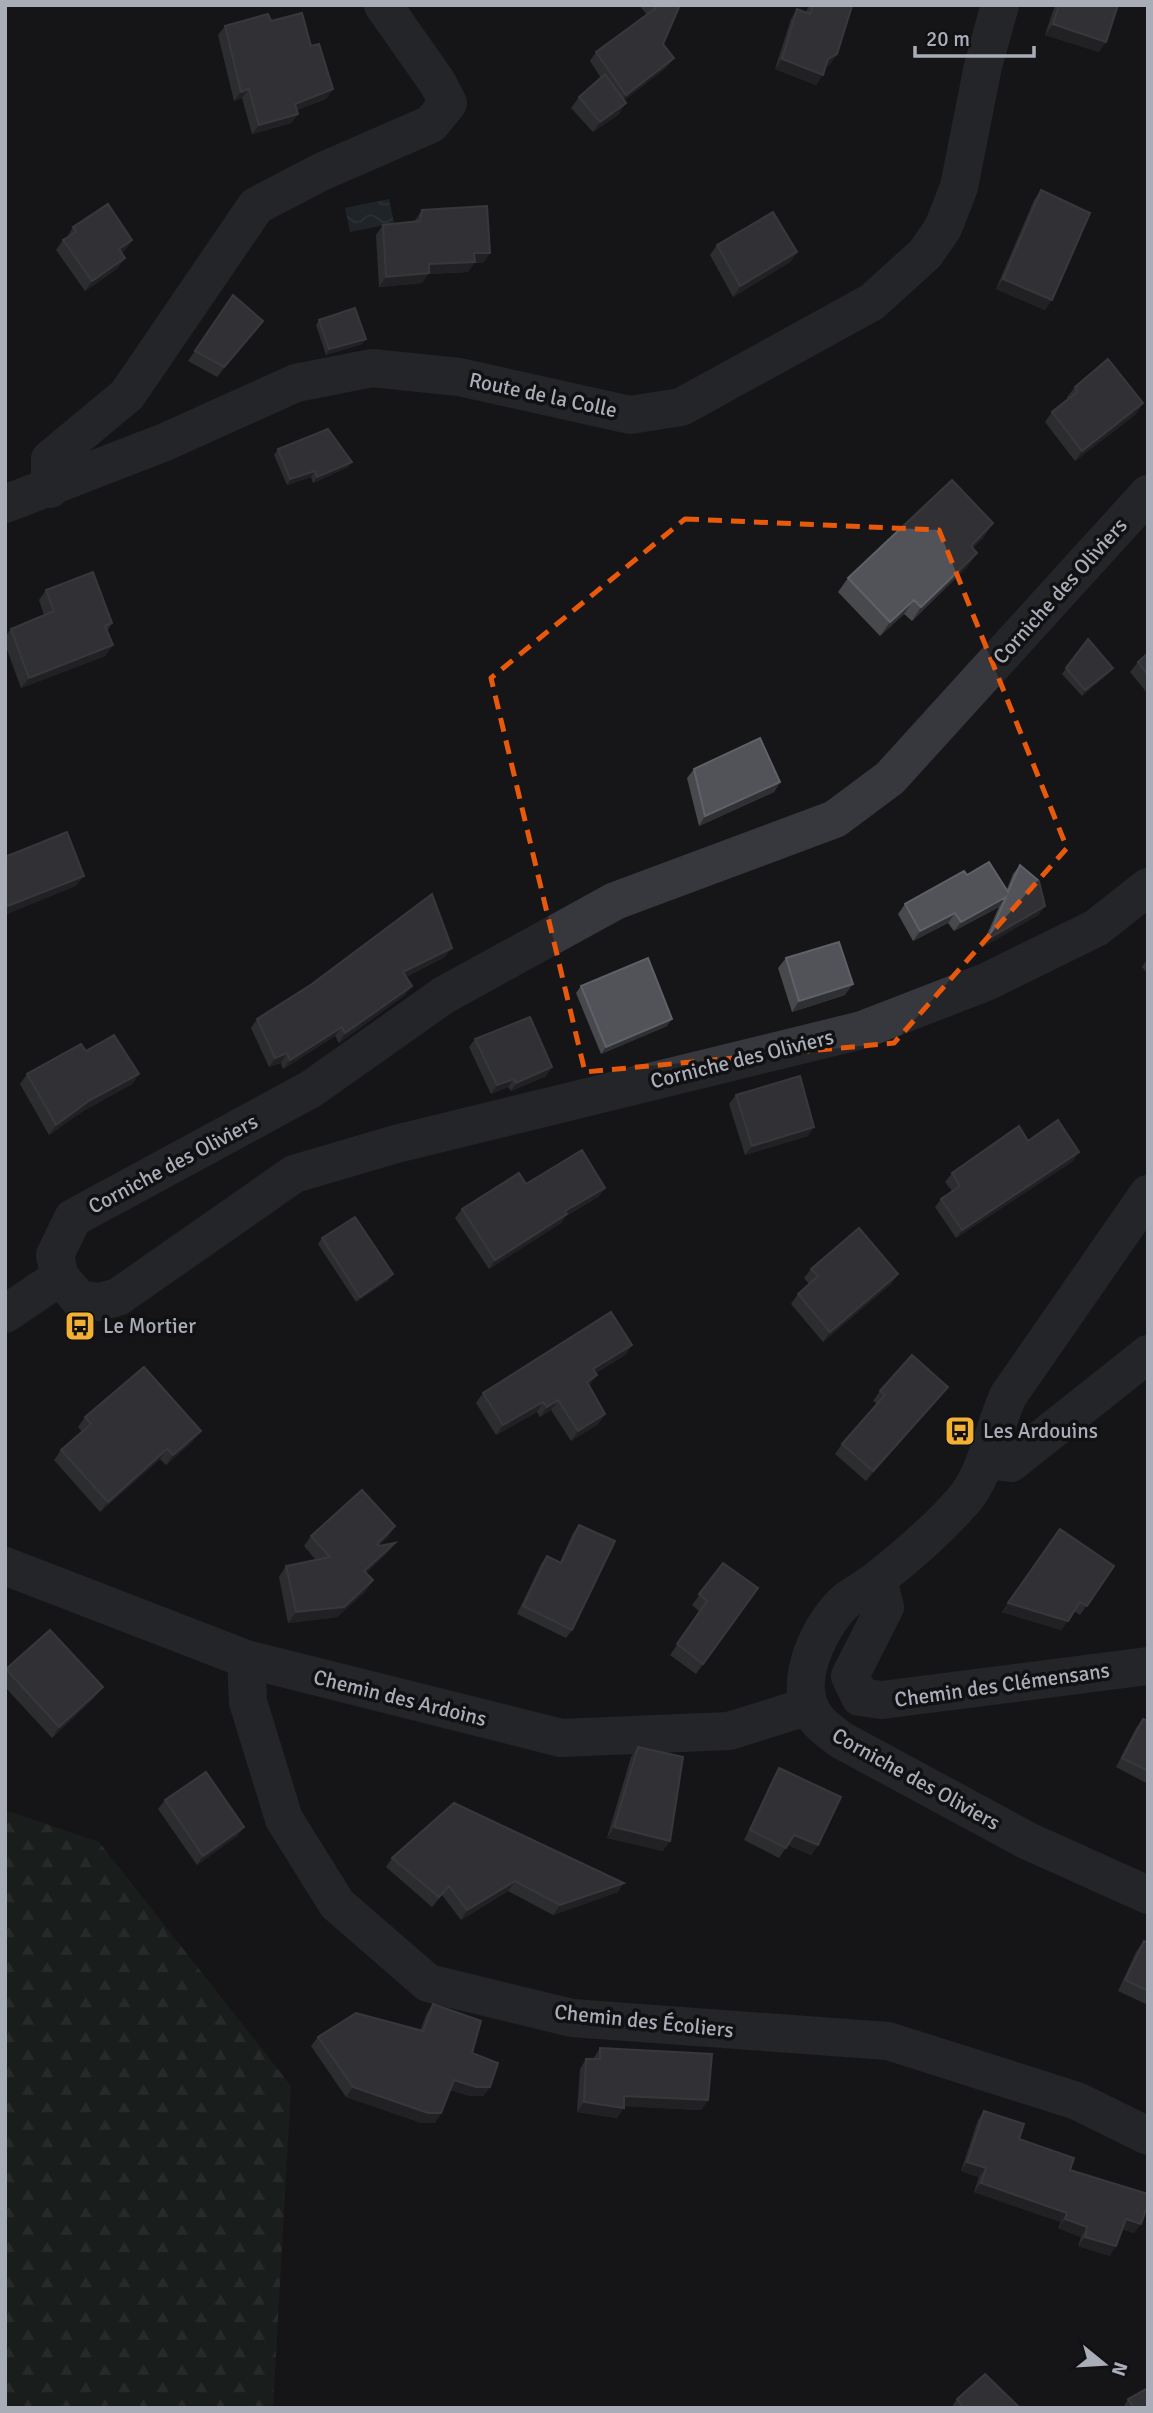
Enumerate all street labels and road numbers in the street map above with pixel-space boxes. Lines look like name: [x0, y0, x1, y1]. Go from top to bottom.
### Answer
street label: Route de la Colle: [467, 367, 619, 423]
street label: Corniche des Oliviers: [987, 512, 1133, 670]
street label: Corniche des Oliviers: [648, 1024, 836, 1094]
street label: Corniche des Oliviers: [84, 1108, 262, 1220]
street label: Chemin des Clémensans: [893, 1657, 1111, 1713]
street label: Chemin des Ardoins: [311, 1664, 489, 1732]
street label: Corniche des Oliviers: [827, 1722, 1005, 1836]
street label: Chemin des Écoliers: [553, 1999, 735, 2043]

